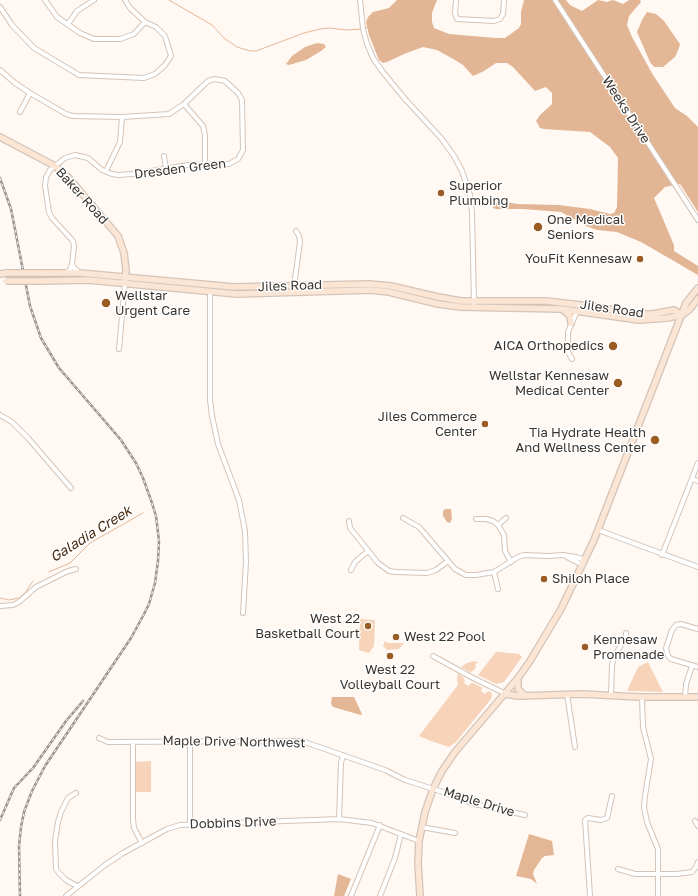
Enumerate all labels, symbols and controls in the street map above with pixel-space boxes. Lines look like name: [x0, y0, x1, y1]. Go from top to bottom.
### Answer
street label: Weeks Drive: [599, 74, 653, 146]
street label: Dresden Green: [133, 156, 227, 182]
street label: Baker Road: [52, 164, 112, 228]
place label: Superior Plumbing: [449, 178, 509, 209]
marker: Superior Plumbing: [436, 188, 446, 198]
place label: One Medical Seniors: [547, 212, 624, 243]
marker: One Medical Seniors: [532, 221, 544, 233]
place label: YouFit Kennesaw: [525, 251, 632, 267]
marker: YouFit Kennesaw: [635, 254, 645, 264]
street label: Jiles Road: [258, 277, 322, 295]
place label: Wellstar Urgent Care: [115, 288, 190, 319]
marker: Wellstar Urgent Care: [100, 297, 112, 309]
street label: Jiles Road: [579, 297, 645, 321]
place label: AICA Orthopedics: [494, 338, 604, 354]
marker: AICA Orthopedics: [607, 340, 619, 352]
place label: Wellstar Kennesaw Medical Center: [489, 368, 609, 399]
marker: Wellstar Kennesaw Medical Center: [612, 377, 624, 389]
place label: Jiles Commerce Center: [378, 409, 477, 440]
marker: Jiles Commerce Center: [480, 419, 490, 429]
place label: Tia Hydrate Health And Wellness Center: [516, 425, 646, 456]
marker: Tia Hydrate Health And Wellness Center: [649, 434, 661, 446]
water label: Galadia Creek: [47, 502, 135, 566]
place label: Shiloh Place: [552, 571, 630, 587]
marker: Shiloh Place: [539, 574, 549, 584]
place label: West 22 Basketball Court: [255, 611, 360, 642]
marker: West 22 Basketball Court: [363, 621, 373, 631]
place label: West 22 Pool: [404, 629, 485, 645]
marker: West 22 Pool: [391, 632, 401, 642]
place label: Kennesaw Promenade: [593, 632, 664, 663]
marker: Kennesaw Promenade: [580, 642, 590, 652]
marker: West 22 Volleyball Court: [385, 651, 395, 661]
place label: West 22 Volleyball Court: [340, 662, 440, 693]
street label: Maple Drive Northwest: [162, 733, 306, 751]
street label: Maple Drive: [442, 784, 516, 820]
street label: Dobbins Drive: [189, 814, 277, 832]

